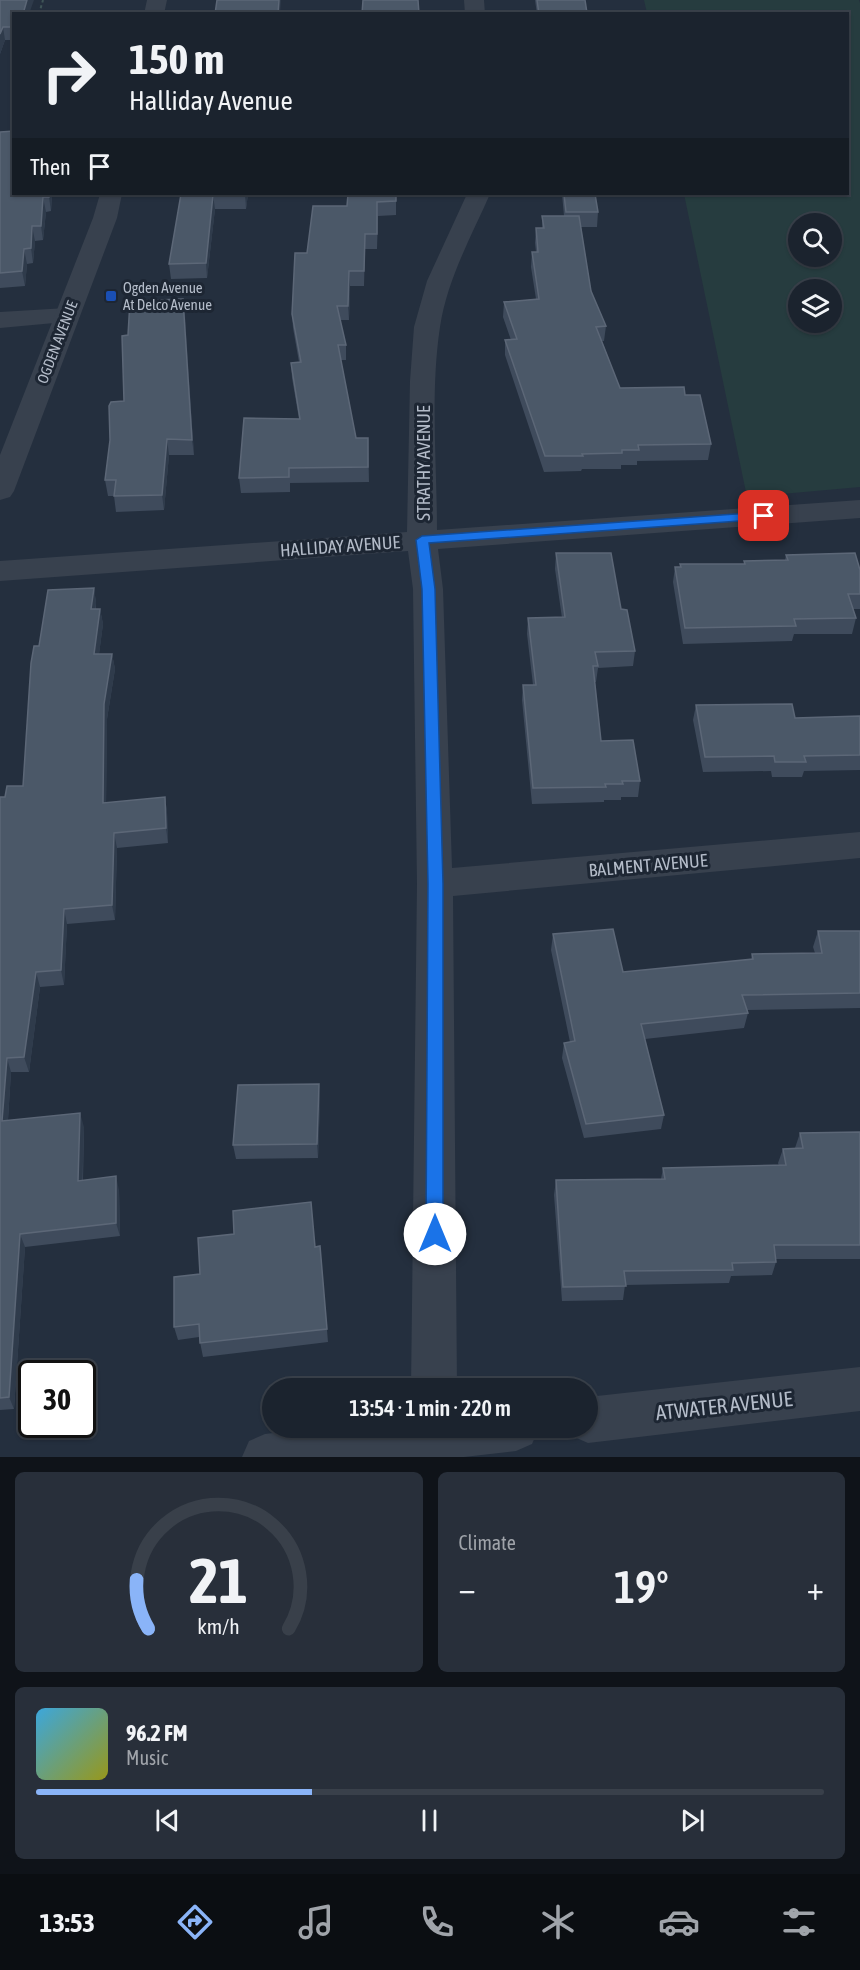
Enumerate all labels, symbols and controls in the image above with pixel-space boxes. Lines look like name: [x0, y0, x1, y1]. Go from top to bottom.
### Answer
text: 150 m: [129, 35, 224, 83]
icon: right: [30, 36, 108, 114]
text: Halliday Avenue: [129, 85, 293, 116]
icon: arrive: [83, 150, 116, 183]
text: Then: [30, 154, 71, 180]
map controls: [788, 213, 842, 333]
button: search: [788, 213, 842, 267]
place label: Ogden Avenue At Delco Avenue: [123, 279, 212, 313]
button: layers: [788, 279, 842, 333]
marker: Ogden Avenue At Delco Avenue: [104, 289, 118, 303]
street label: OGDEN AVENUE: [33, 298, 81, 386]
street label: STRATHY AVENUE: [413, 405, 434, 521]
pin: [738, 490, 789, 541]
icon: arrive: [747, 499, 780, 532]
street label: HALLIDAY AVENUE: [279, 531, 401, 561]
street label: BALMENT AVENUE: [588, 849, 708, 881]
position arrow: [403, 1202, 467, 1266]
speed limit sign: 30: [18, 1360, 96, 1438]
street label: ATWATER AVENUE: [654, 1386, 794, 1424]
text: 13:54 · 1 min · 220 m: [349, 1395, 511, 1421]
text: Climate: [459, 1531, 516, 1554]
text: 21: [189, 1545, 248, 1616]
text: 19°: [614, 1561, 669, 1613]
text: −: [459, 1569, 476, 1607]
text: +: [807, 1569, 824, 1607]
text: km/h: [197, 1614, 240, 1639]
text: 96.2 FM: [126, 1720, 188, 1746]
text: Music: [126, 1746, 168, 1769]
icon: previous: [151, 1804, 184, 1837]
icon: pause: [413, 1804, 446, 1837]
icon: next: [676, 1804, 709, 1837]
icon: directions: [174, 1901, 216, 1943]
icon: music: [295, 1901, 337, 1943]
icon: phone: [416, 1901, 458, 1943]
icon: climate: [537, 1901, 579, 1943]
icon: car: [658, 1901, 700, 1943]
icon: filters: [778, 1901, 820, 1943]
text: 13:53: [39, 1907, 95, 1938]

